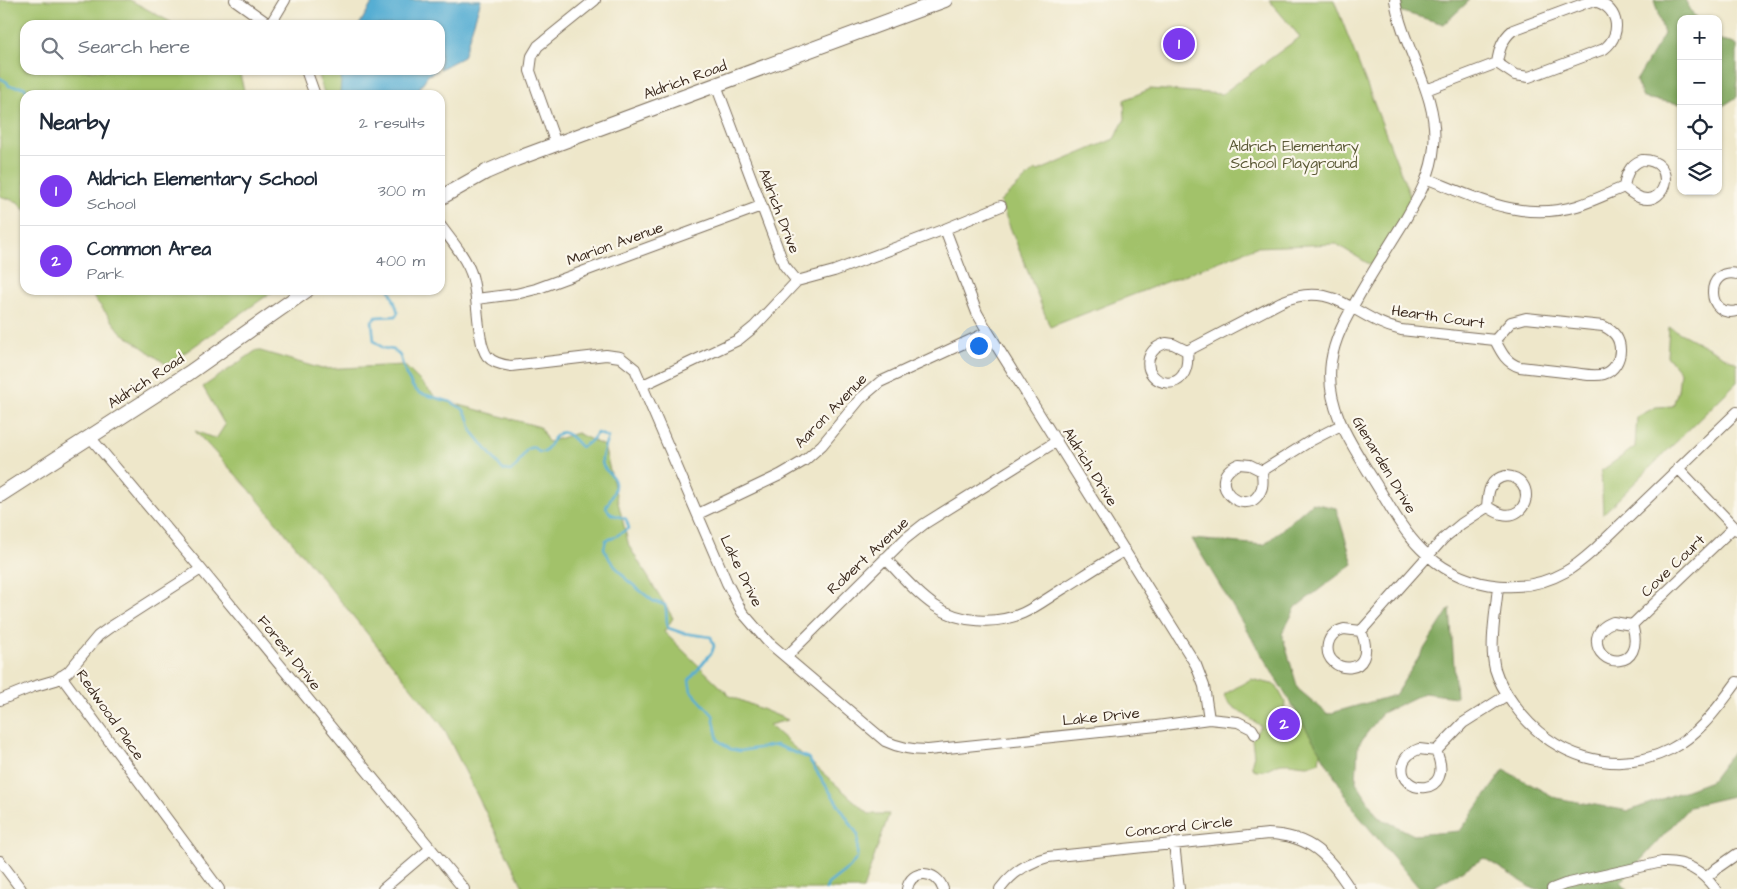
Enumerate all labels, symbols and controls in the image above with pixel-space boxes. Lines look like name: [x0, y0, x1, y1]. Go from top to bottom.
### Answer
map controls: [1677, 15, 1722, 195]
button: +: [1677, 15, 1722, 60]
search box: [20, 20, 445, 75]
pin: 1: [1163, 25, 1195, 63]
icon: search: [38, 34, 66, 62]
text: Search here: [78, 34, 190, 61]
street label: Aldrich Road: [640, 55, 730, 105]
button: −: [1677, 60, 1722, 105]
button: locate: [1677, 105, 1722, 150]
text: Nearby: [40, 108, 110, 137]
text: 2 results: [359, 112, 425, 134]
park label: Aldrich Elementary School Playground: [1229, 136, 1359, 175]
button: layers: [1677, 150, 1722, 195]
text: Aldrich Elementary School: [87, 166, 317, 193]
street label: Aldrich Drive: [753, 166, 805, 256]
text: 1: [55, 180, 57, 202]
text: 300 m: [378, 180, 425, 202]
text: School: [87, 193, 136, 215]
street label: Marion Avenue: [564, 217, 666, 271]
text: Common Area: [87, 236, 211, 263]
text: 2: [51, 250, 61, 272]
text: 400 m: [375, 250, 425, 272]
text: Park: [87, 263, 124, 285]
street label: Hearth Court: [1390, 300, 1486, 334]
your location: [966, 333, 992, 359]
street label: Aldrich Road: [104, 348, 189, 414]
street label: Aaron Avenue: [790, 369, 872, 453]
street label: Glenarden Drive: [1347, 413, 1421, 517]
street label: Aldrich Drive: [1057, 424, 1123, 510]
street label: Robert Avenue: [823, 513, 913, 599]
street label: Cove Court: [1636, 530, 1710, 602]
street label: Lake Drive: [715, 532, 767, 610]
street label: Forest Drive: [252, 611, 326, 695]
street label: Redwood Place: [71, 665, 149, 765]
street label: Lake Drive: [1061, 703, 1141, 731]
pin: 2: [1268, 705, 1300, 743]
street label: Concord Circle: [1124, 811, 1234, 843]

